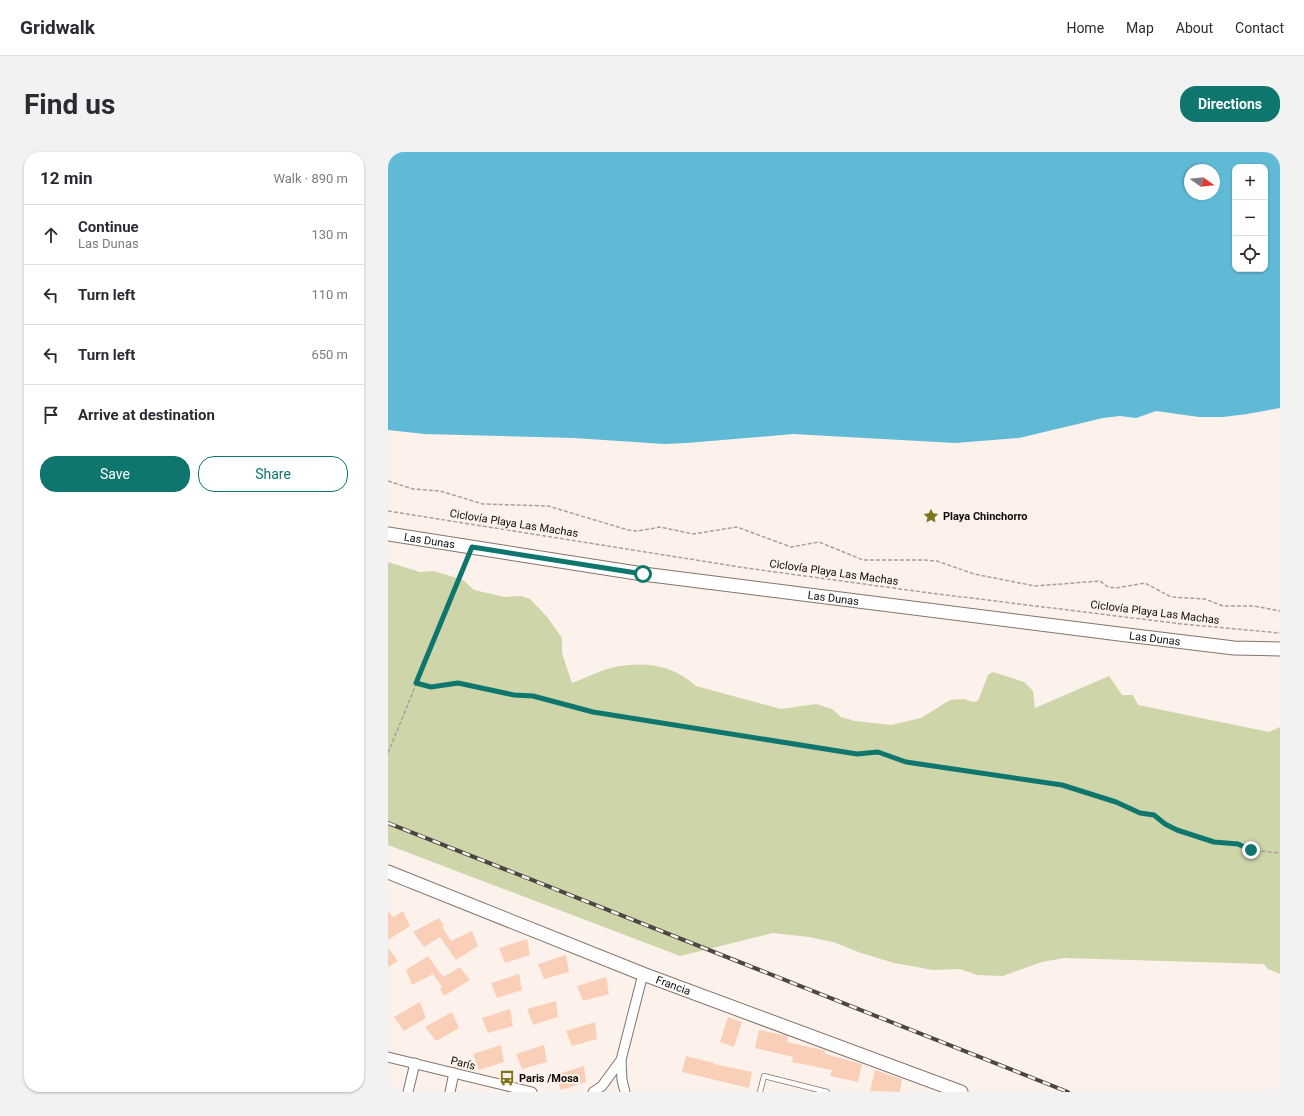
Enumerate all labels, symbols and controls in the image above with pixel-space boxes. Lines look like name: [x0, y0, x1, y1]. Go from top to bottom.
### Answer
text: Gridwalk: [20, 16, 95, 39]
text: Home: [1066, 20, 1104, 36]
text: Map: [1126, 20, 1154, 36]
text: About: [1176, 20, 1213, 36]
text: Contact: [1235, 20, 1284, 36]
button: Directions: [1180, 86, 1280, 122]
text: Find us: [24, 88, 115, 121]
north arrow: [1184, 164, 1220, 200]
map controls: [1232, 164, 1268, 272]
button: +: [1232, 164, 1268, 200]
text: 12 min: [40, 168, 93, 188]
text: Walk · 890 m: [273, 171, 348, 186]
button: −: [1232, 200, 1268, 236]
text: Continue: [78, 218, 139, 236]
icon: ahead: [40, 224, 62, 246]
text: 130 m: [311, 227, 348, 242]
text: Las Dunas: [78, 236, 139, 251]
button: locate: [1232, 236, 1268, 272]
icon: left: [40, 284, 62, 306]
text: Turn left: [78, 286, 135, 304]
text: 110 m: [311, 287, 348, 302]
icon: left: [40, 344, 62, 366]
text: Turn left: [78, 346, 135, 364]
text: 650 m: [311, 347, 348, 362]
icon: arrive: [40, 404, 62, 426]
text: Arrive at destination: [78, 406, 215, 424]
button: Save: [40, 456, 190, 492]
button: Share: [198, 456, 348, 492]
street label: Ciclovía Playa Las Machas: [449, 507, 579, 540]
place icon: Playa Chinchorro: [922, 507, 940, 525]
place label: Playa Chinchorro: [943, 510, 1028, 523]
street label: Las Dunas: [403, 531, 456, 551]
street label: Ciclovía Playa Las Machas: [769, 557, 899, 588]
route start: [634, 565, 652, 583]
street label: Las Dunas: [807, 589, 860, 608]
street label: Ciclovía Playa Las Machas: [1090, 598, 1221, 627]
street label: Las Dunas: [1128, 629, 1181, 648]
route end: [1242, 841, 1260, 859]
street label: Francia: [654, 973, 692, 998]
street label: París: [449, 1054, 477, 1073]
bus stop icon: Paris /Mosa: [498, 1069, 516, 1087]
place label: Paris /Mosa: [519, 1072, 579, 1085]

